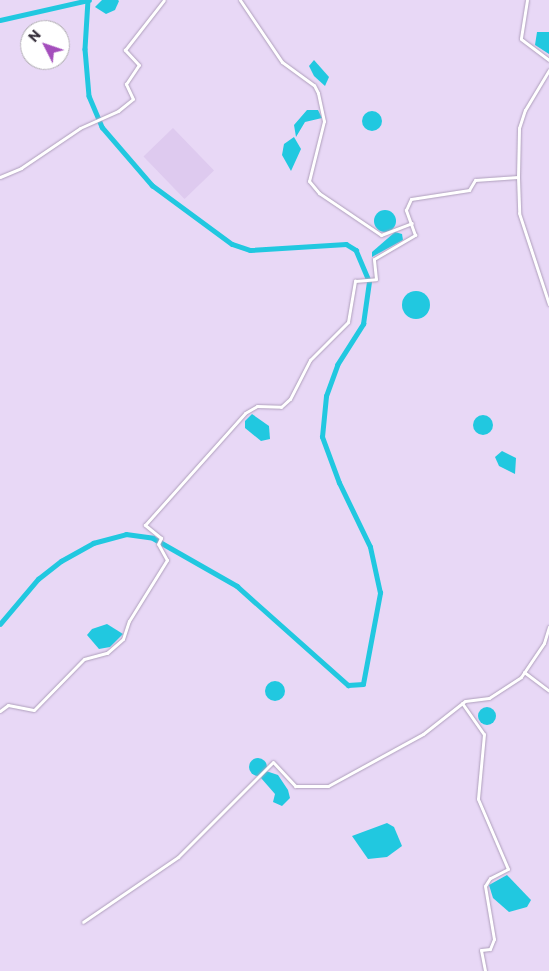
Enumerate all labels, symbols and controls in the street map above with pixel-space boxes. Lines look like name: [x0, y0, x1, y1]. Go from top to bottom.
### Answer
north arrow: [20, 20, 70, 70]
text: N: [24, 26, 44, 45]

